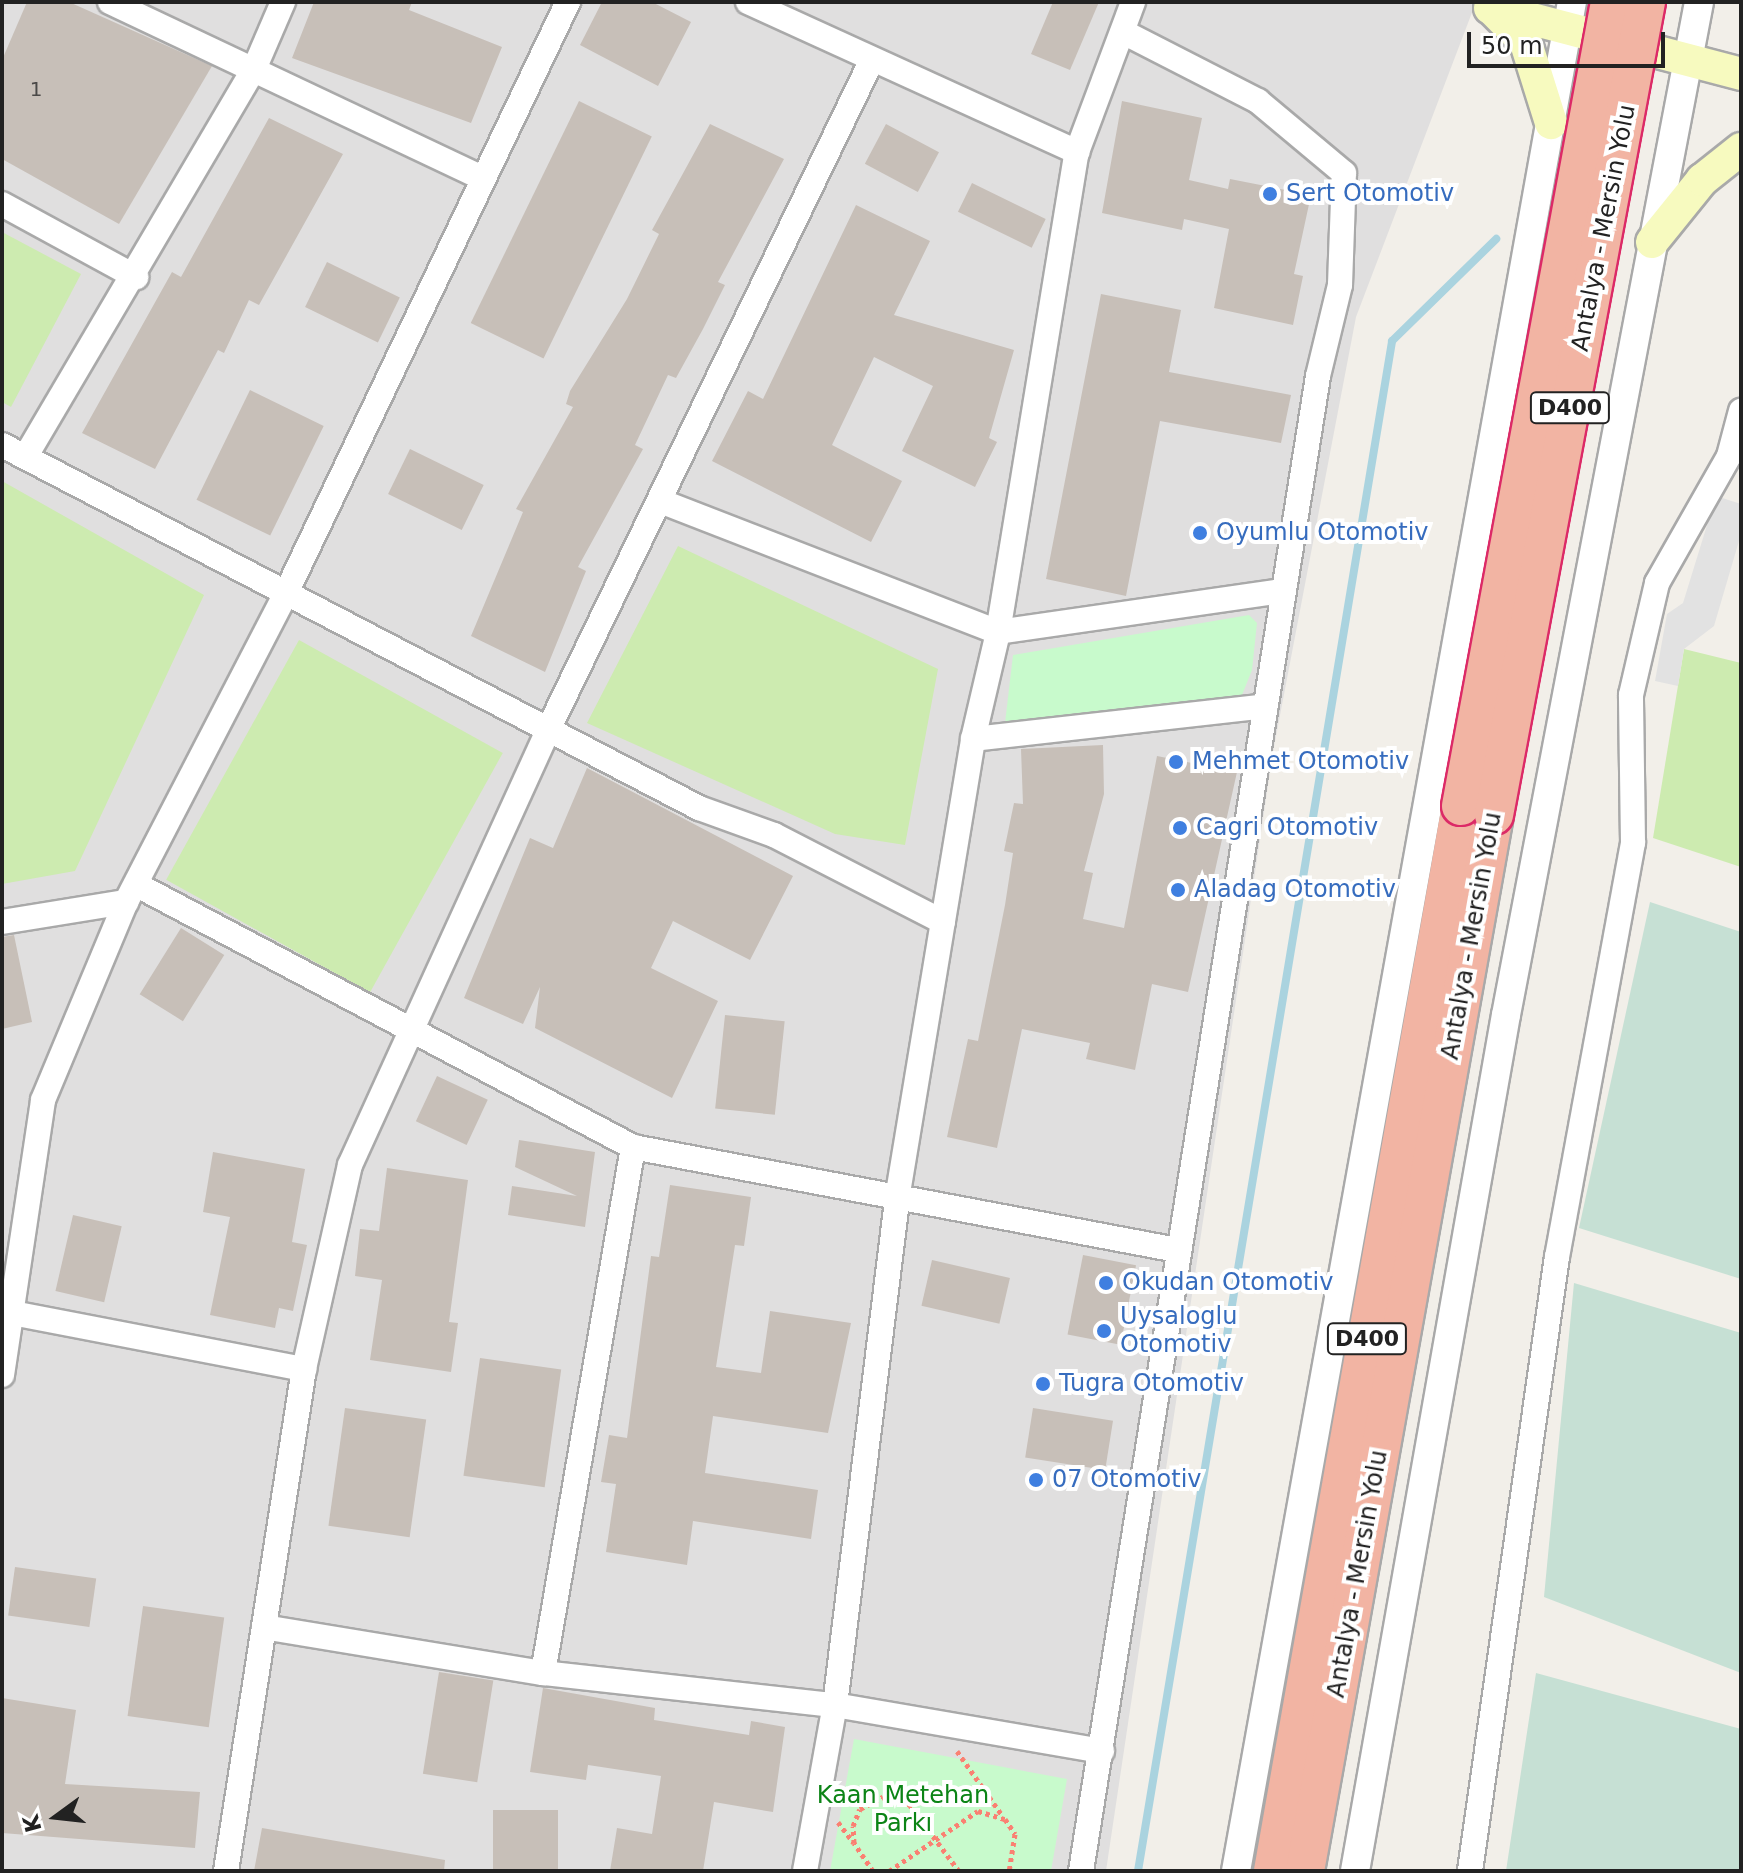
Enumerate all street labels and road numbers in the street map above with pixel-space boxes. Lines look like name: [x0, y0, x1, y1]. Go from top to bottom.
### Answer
street label: Antalya - Mersin Yolu: [1566, 102, 1642, 354]
road number: D400: [1528, 390, 1612, 426]
street label: Antalya - Mersin Yolu: [1436, 810, 1508, 1062]
road number: D400: [1325, 1321, 1409, 1357]
street label: Antalya - Mersin Yolu: [1322, 1448, 1394, 1700]

